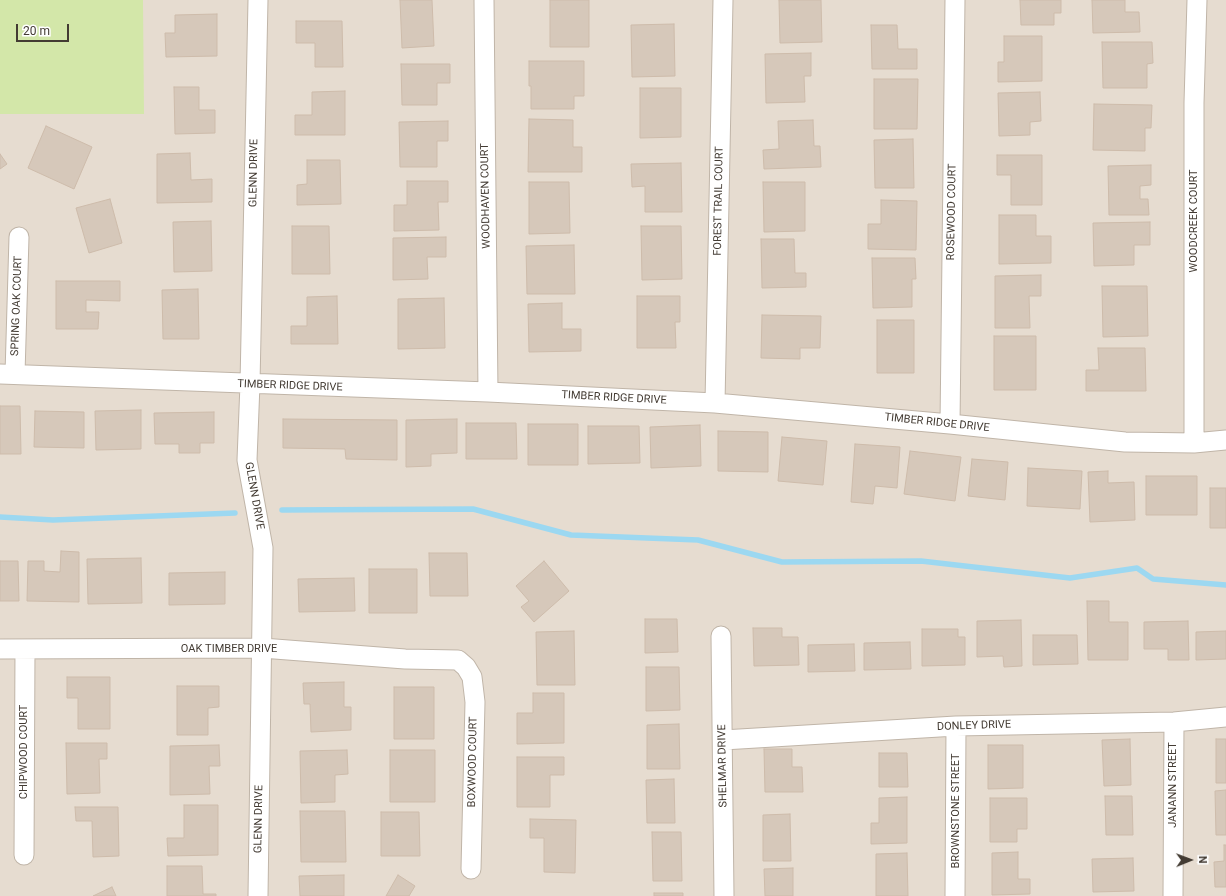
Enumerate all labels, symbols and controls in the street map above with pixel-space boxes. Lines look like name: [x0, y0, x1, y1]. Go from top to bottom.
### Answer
scale bar: [18, 16, 71, 42]
text: 20 m: [23, 24, 50, 38]
street label: GLENN DRIVE: [247, 139, 261, 207]
street label: WOODHAVEN COURT: [478, 143, 494, 249]
street label: FOREST TRAIL COURT: [711, 146, 727, 256]
street label: ROSEWOOD COURT: [945, 164, 959, 260]
street label: WOODCREEK COURT: [1187, 170, 1201, 272]
street label: SPRING OAK COURT: [9, 256, 25, 356]
street label: TIMBER RIDGE DRIVE: [237, 378, 343, 394]
street label: TIMBER RIDGE DRIVE: [561, 389, 667, 407]
street label: TIMBER RIDGE DRIVE: [884, 411, 990, 435]
street label: GLENN DRIVE: [242, 461, 266, 531]
street label: OAK TIMBER DRIVE: [181, 642, 277, 656]
street label: CHIPWOOD COURT: [17, 705, 31, 799]
street label: BOXWOOD COURT: [466, 716, 480, 808]
street label: DONLEY DRIVE: [937, 718, 1011, 734]
street label: SHELMAR DRIVE: [716, 724, 730, 808]
street label: JANANN STREET: [1166, 742, 1180, 828]
street label: BROWNSTONE STREET: [949, 753, 963, 869]
street label: GLENN DRIVE: [252, 785, 266, 853]
north arrow: [1170, 840, 1210, 880]
text: N: [1196, 856, 1209, 864]

